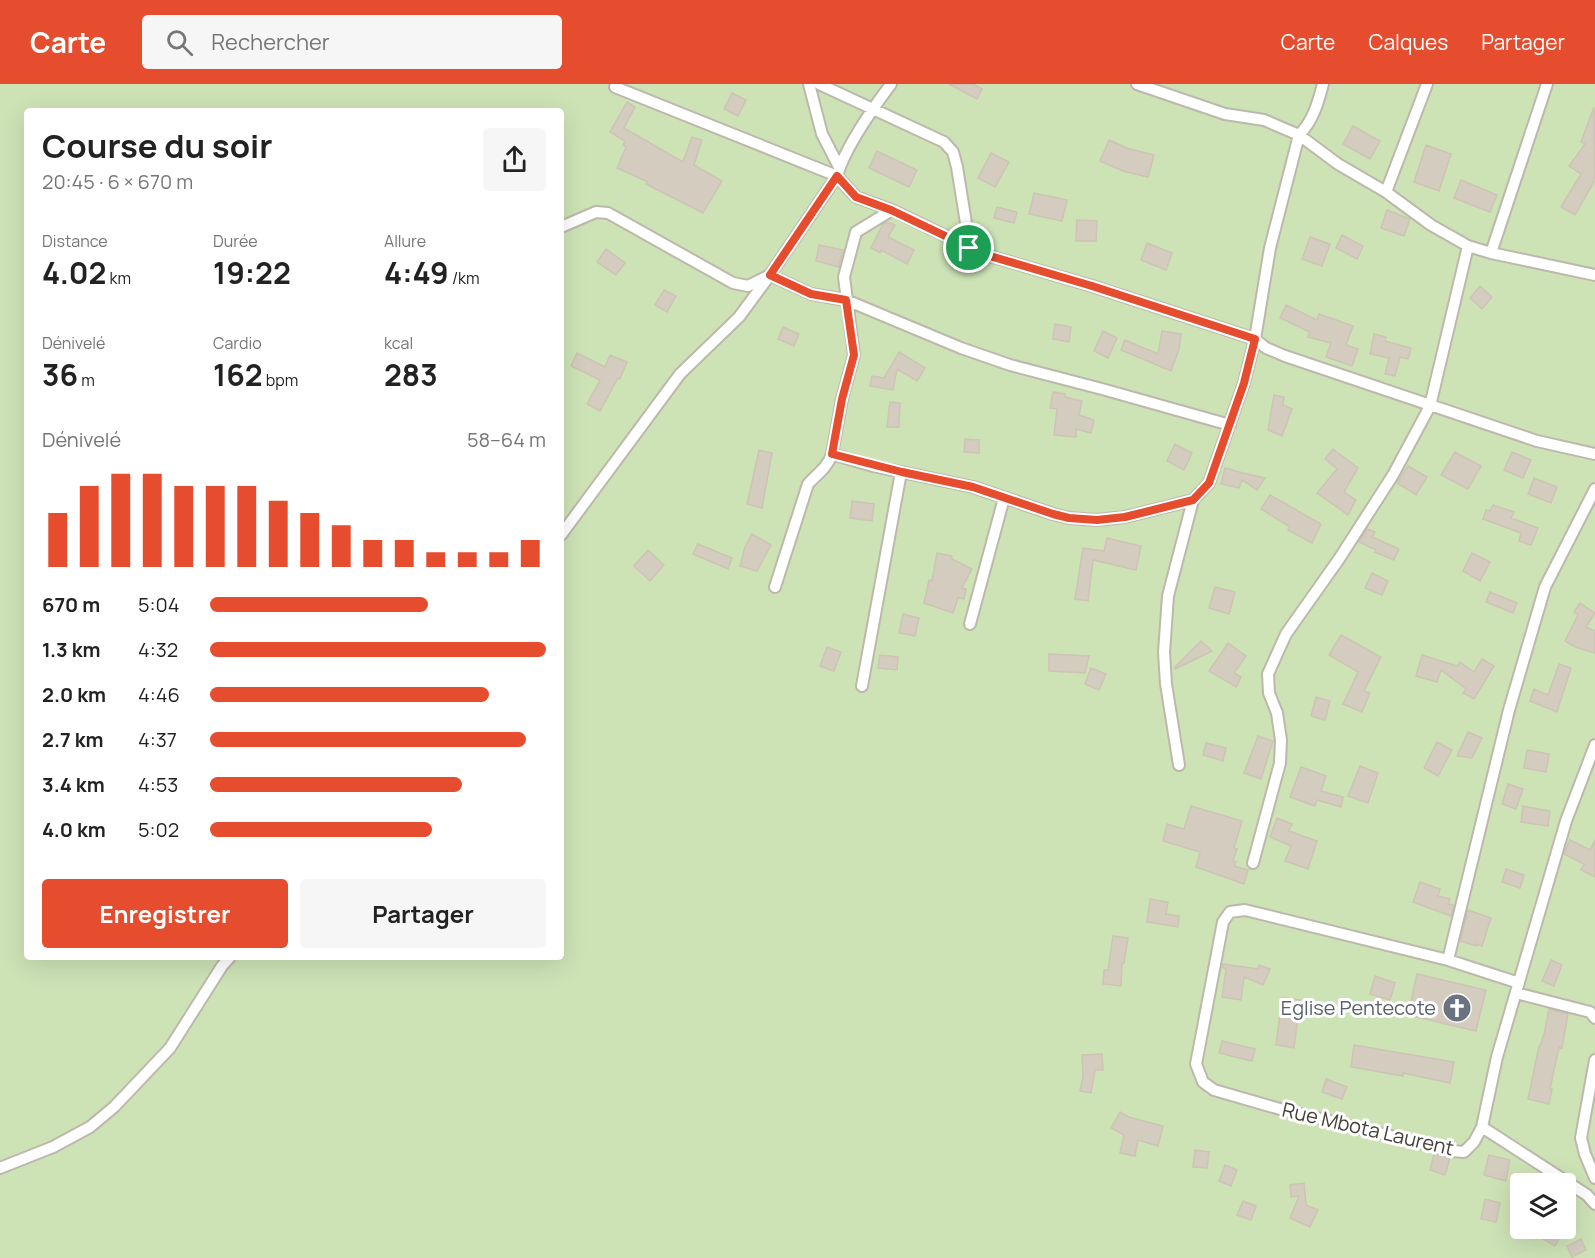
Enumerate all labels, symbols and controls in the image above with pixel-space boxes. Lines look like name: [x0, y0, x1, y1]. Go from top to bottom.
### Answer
search box: [142, 15, 562, 69]
text: Carte: [30, 23, 106, 61]
icon: search: [163, 26, 196, 59]
text: Rechercher: [211, 27, 330, 57]
text: Carte: [1281, 28, 1335, 56]
text: Calques: [1368, 28, 1448, 56]
text: Partager: [1481, 28, 1565, 56]
text: Course du soir: [42, 123, 273, 168]
button: share: [483, 128, 546, 191]
text: 20:45 · 6 × 670 m: [42, 168, 193, 195]
pin: [943, 222, 994, 273]
text: Distance: [42, 230, 108, 252]
text: Durée: [213, 230, 258, 252]
text: Allure: [384, 230, 426, 252]
icon: arrive: [952, 231, 985, 264]
text: 4.02: [42, 252, 106, 293]
text: 19:22: [213, 252, 291, 293]
text: 4:49: [384, 252, 449, 293]
text: km: [106, 267, 131, 289]
text: /km: [449, 267, 480, 289]
text: Dénivelé: [42, 332, 105, 354]
text: Cardio: [213, 332, 262, 354]
text: kcal: [384, 332, 413, 354]
text: 36: [42, 354, 78, 395]
text: 162: [213, 354, 263, 395]
text: 283: [384, 354, 438, 395]
text: m: [78, 369, 95, 391]
text: bpm: [263, 369, 298, 391]
text: Dénivelé: [42, 426, 121, 453]
text: 58–64 m: [467, 426, 546, 453]
text: 670 m: [42, 591, 100, 618]
text: 5:04: [138, 591, 180, 618]
text: 1.3 km: [42, 636, 100, 663]
text: 4:32: [138, 636, 178, 663]
text: 2.0 km: [42, 681, 106, 708]
text: 4:46: [138, 681, 180, 708]
text: 2.7 km: [42, 726, 103, 753]
text: 4:37: [138, 726, 177, 753]
text: 3.4 km: [42, 771, 105, 798]
text: 4:53: [138, 771, 178, 798]
text: 4.0 km: [42, 816, 106, 843]
text: 5:02: [138, 816, 179, 843]
button: Enregistrer: [42, 879, 288, 948]
button: Partager: [300, 879, 546, 948]
church icon: Eglise Pentecote: [1441, 992, 1473, 1024]
place label: Eglise Pentecote: [1281, 994, 1436, 1021]
street label: Rue Mbota Laurent: [1280, 1096, 1457, 1161]
map controls: [1510, 1173, 1576, 1239]
button: layers: [1510, 1173, 1576, 1239]

